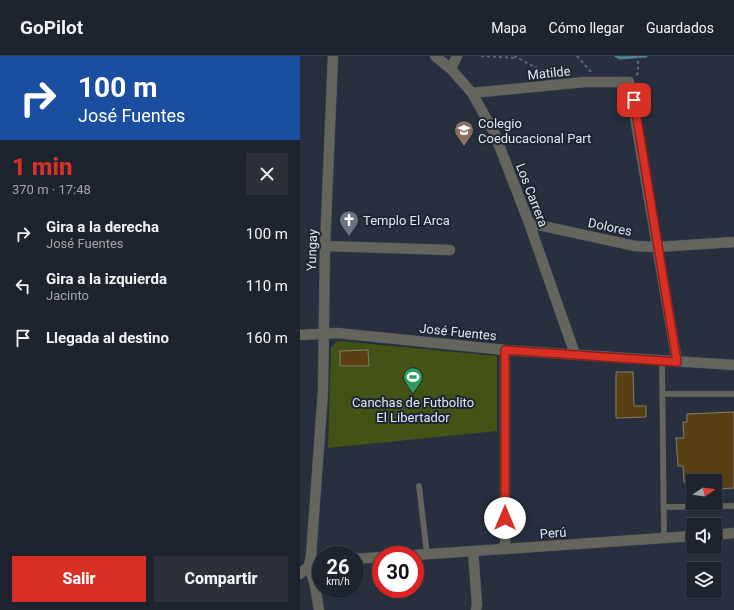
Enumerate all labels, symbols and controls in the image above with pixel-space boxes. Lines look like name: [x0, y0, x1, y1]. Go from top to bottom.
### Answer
text: GoPilot: [20, 16, 83, 39]
text: Mapa: [491, 20, 527, 36]
text: Cómo llegar: [549, 20, 624, 36]
text: Guardados: [646, 20, 714, 36]
street label: Matilde: [527, 63, 571, 83]
text: 100 m: [78, 71, 157, 104]
icon: right: [12, 72, 64, 124]
pin: [617, 83, 651, 117]
icon: arrive: [623, 89, 645, 111]
text: José Fuentes: [78, 105, 185, 126]
place label: Colegio Coeducacional Part: [478, 116, 591, 146]
school or university icon: Colegio Coeducacional Part: [453, 119, 475, 147]
text: 1 min: [12, 153, 73, 181]
button: close: [246, 153, 288, 195]
street label: Los Carrera: [513, 161, 551, 229]
text: 370 m · 17:48: [12, 182, 91, 197]
church icon: Templo El Arca: [338, 209, 360, 237]
place label: Templo El Arca: [363, 213, 450, 228]
street label: Dolores: [587, 215, 634, 239]
text: Gira a la derecha: [46, 218, 159, 236]
icon: right: [12, 223, 34, 245]
text: 100 m: [246, 225, 288, 243]
street label: Yungay: [304, 229, 320, 271]
text: José Fuentes: [46, 236, 124, 251]
text: Gira a la izquierda: [46, 270, 167, 288]
icon: left: [12, 275, 34, 297]
text: 110 m: [246, 277, 288, 295]
text: Jacinto: [46, 288, 89, 303]
street label: José Fuentes: [419, 320, 498, 344]
icon: arrive: [12, 327, 34, 349]
text: Llegada al destino: [46, 329, 169, 347]
text: 160 m: [246, 329, 288, 347]
sports icon: Canchas de Futbolito El Libertador: [402, 366, 424, 394]
place label: Canchas de Futbolito El Libertador: [352, 395, 474, 425]
north arrow: [686, 474, 722, 510]
map controls: [686, 474, 722, 598]
position arrow: [484, 497, 526, 539]
button: sound: [686, 518, 722, 554]
street label: Perú: [539, 525, 567, 541]
speed limit sign: 30: [372, 546, 424, 598]
text: 26: [327, 555, 349, 579]
button: Salir: [12, 556, 146, 602]
button: Compartir: [154, 556, 288, 602]
button: layers: [686, 562, 722, 598]
text: km/h: [326, 576, 350, 587]

